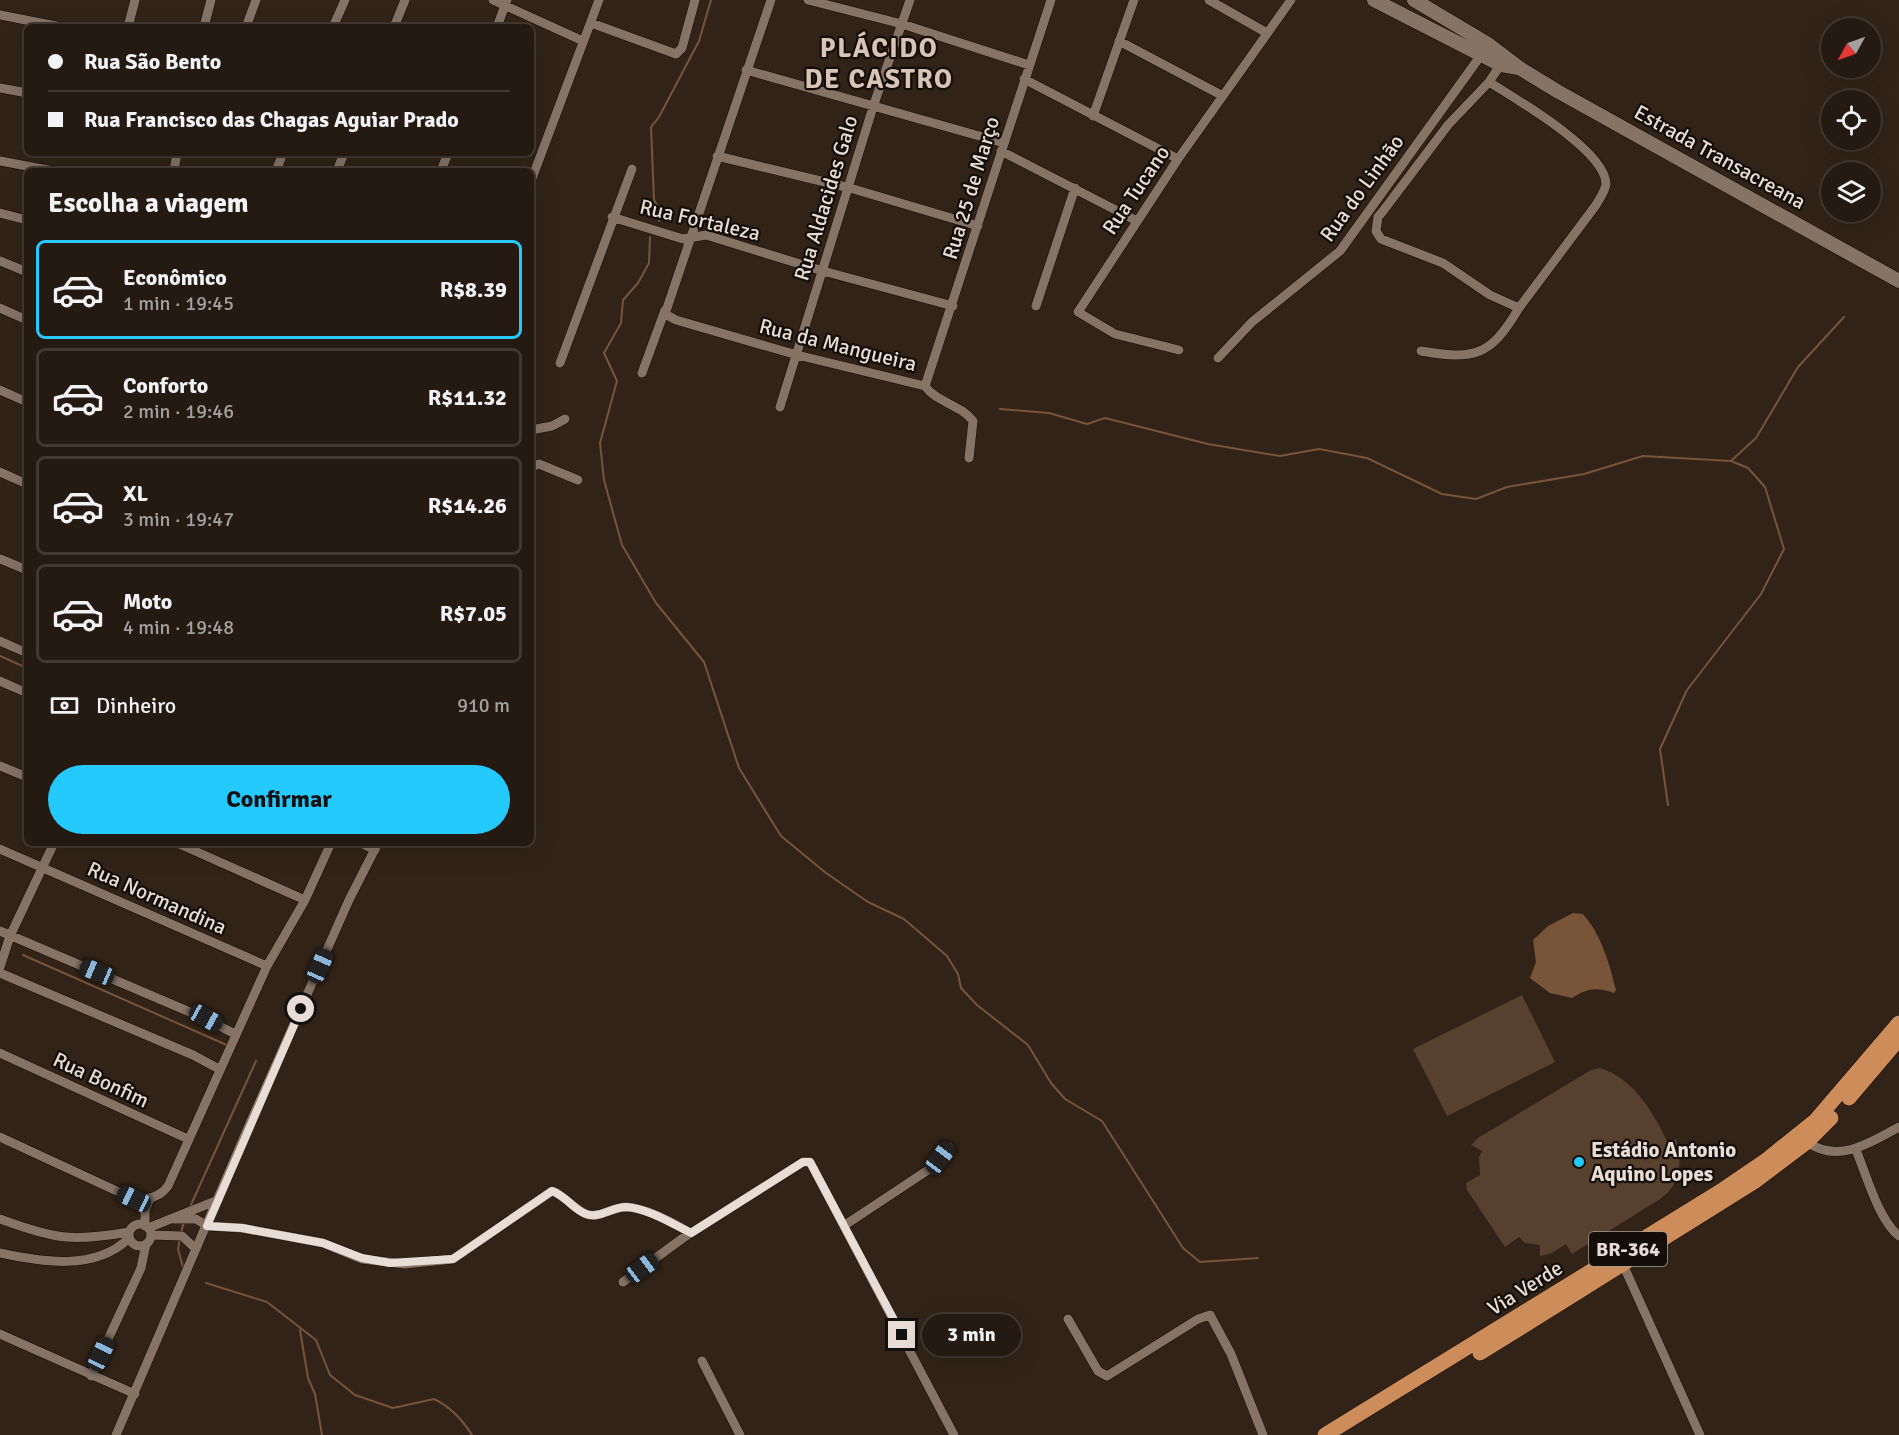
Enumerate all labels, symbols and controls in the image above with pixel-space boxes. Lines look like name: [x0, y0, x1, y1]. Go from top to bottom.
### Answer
north arrow: [1821, 18, 1881, 78]
map controls: [1821, 18, 1881, 222]
district label: PLÁCIDO DE CASTRO: [804, 31, 954, 96]
text: Rua São Bento: [84, 48, 221, 75]
button: locate: [1821, 90, 1881, 150]
street label: Estrada Transacreana: [1630, 99, 1810, 215]
text: Rua Francisco das Chagas Aguiar Prado: [84, 106, 459, 133]
street label: Rua Aldacides Galo: [788, 112, 864, 284]
street label: Rua 25 de Março: [937, 113, 1005, 263]
street label: Rua do Linhão: [1314, 129, 1410, 247]
street label: Rua Tucano: [1097, 141, 1175, 239]
button: layers: [1821, 162, 1881, 222]
text: Escolha a viagem: [48, 187, 249, 220]
street label: Rua Fortaleza: [637, 194, 763, 246]
icon: car: [51, 263, 105, 317]
text: Econômico: [123, 264, 227, 291]
text: R$8.39: [440, 276, 507, 303]
text: 1 min · 19:45: [123, 291, 234, 316]
street label: Rua da Mangueira: [757, 313, 919, 377]
icon: car: [51, 371, 105, 425]
text: Conforto: [123, 372, 208, 399]
text: R$11.32: [428, 384, 507, 411]
text: 2 min · 19:46: [123, 399, 234, 424]
icon: car: [51, 479, 105, 533]
text: XL: [123, 480, 148, 507]
text: R$14.26: [428, 492, 507, 519]
text: 3 min · 19:47: [123, 507, 234, 532]
icon: car: [51, 587, 105, 641]
text: Moto: [123, 588, 172, 615]
text: R$7.05: [440, 600, 507, 627]
text: 4 min · 19:48: [123, 615, 234, 640]
icon: cash: [48, 689, 81, 722]
text: Dinheiro: [96, 692, 176, 719]
text: 910 m: [457, 693, 510, 718]
button: Confirmar: [48, 765, 510, 834]
street label: Rua Normandina: [83, 856, 231, 940]
car: [304, 946, 336, 986]
car: [77, 957, 117, 987]
route start: [287, 995, 314, 1022]
car: [186, 1001, 226, 1035]
street label: Rua Bonfim: [49, 1046, 153, 1114]
place label: Estádio Antonio Aquino Lopes: [1591, 1137, 1736, 1187]
car: [922, 1138, 958, 1178]
marker: Estádio Antonio Aquino Lopes: [1572, 1155, 1586, 1169]
car: [114, 1183, 154, 1215]
road number: BR-364: [1589, 1232, 1667, 1266]
car: [622, 1250, 662, 1286]
street label: Via Verde: [1483, 1255, 1567, 1321]
callout: 3 min: [923, 1314, 1022, 1356]
route end: [888, 1321, 915, 1348]
text: 3 min: [947, 1322, 996, 1347]
car: [85, 1334, 117, 1374]

